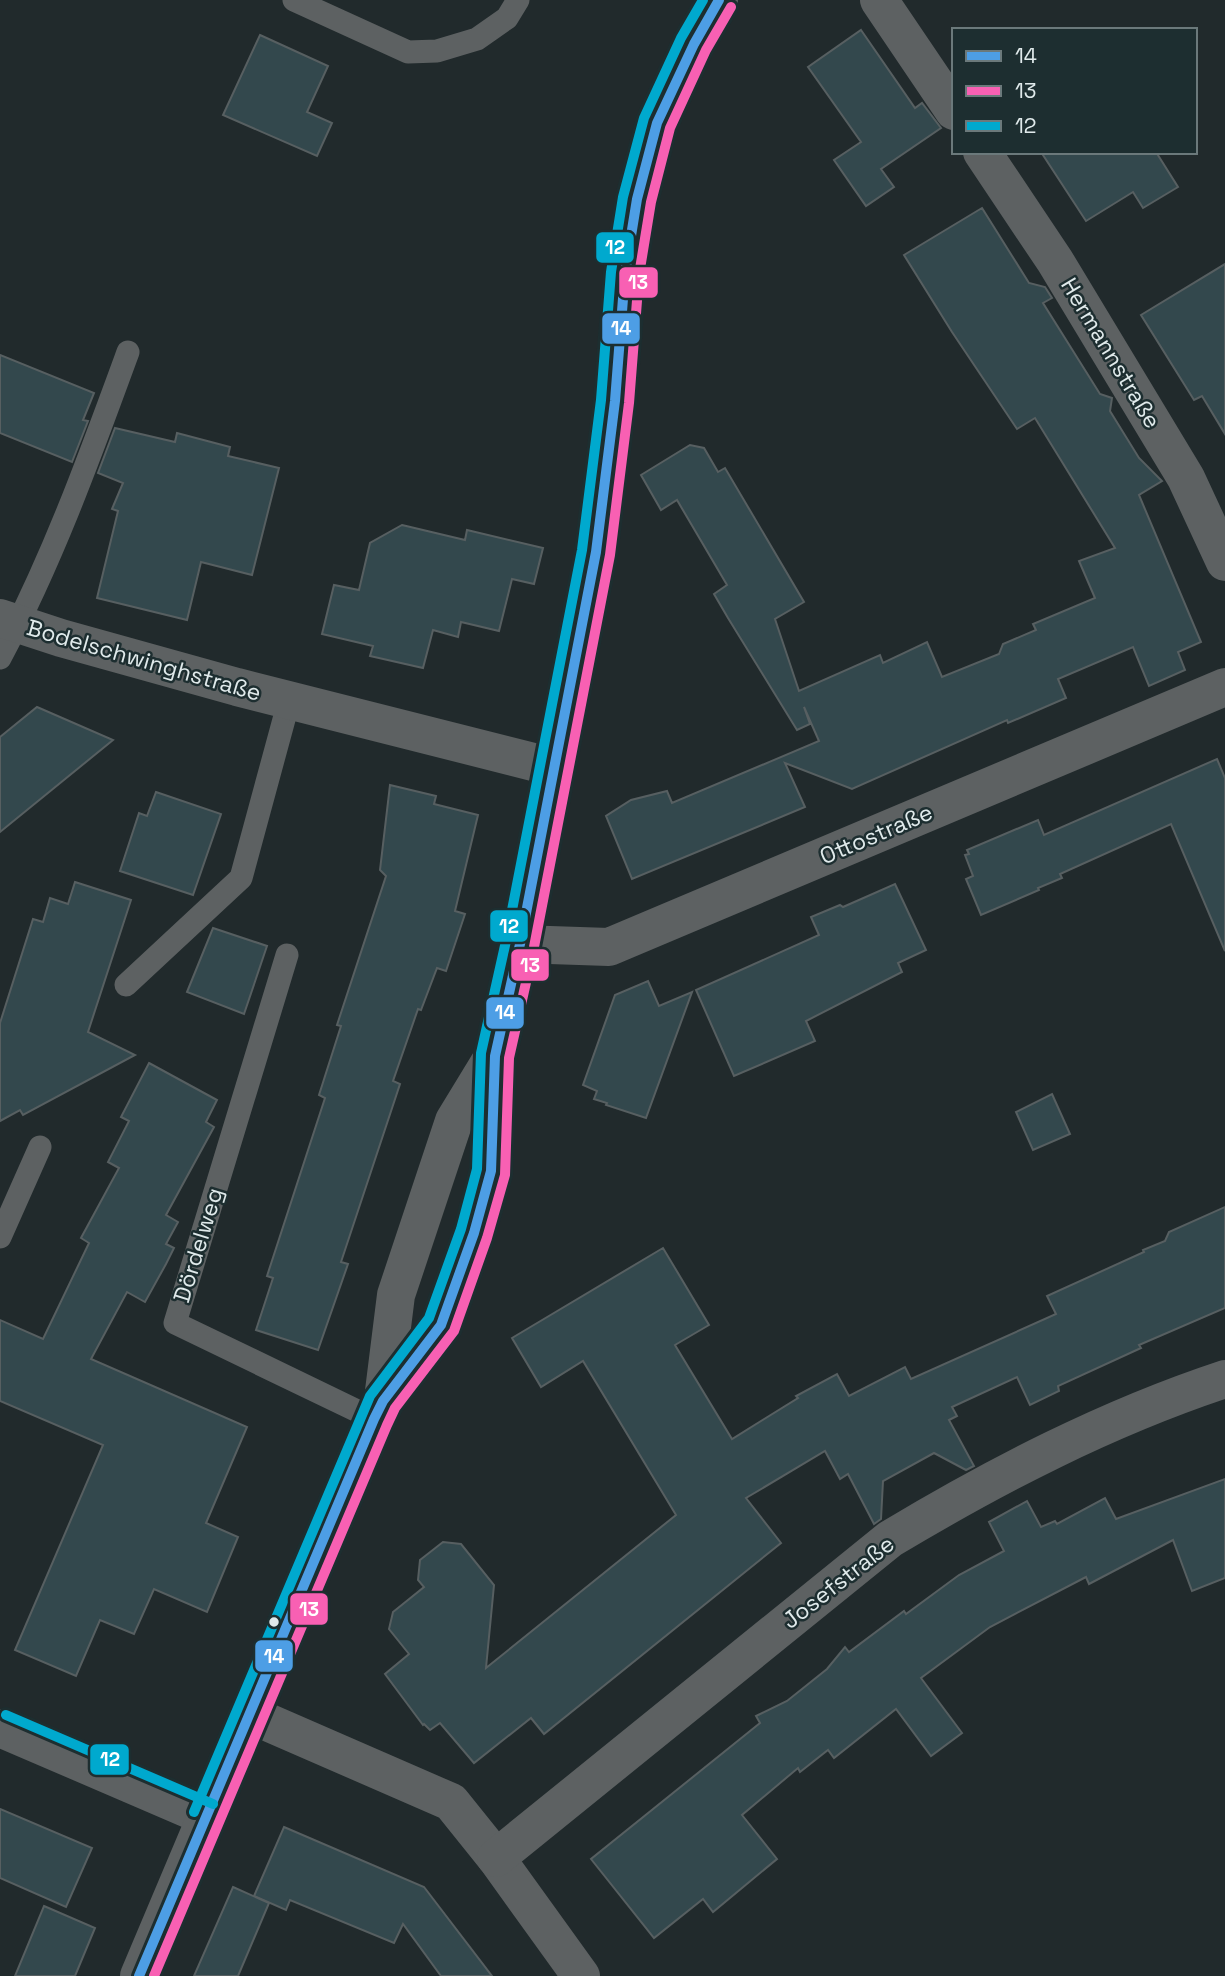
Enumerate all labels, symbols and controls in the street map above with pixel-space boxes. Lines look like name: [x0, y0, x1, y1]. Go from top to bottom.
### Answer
legend: [952, 28, 1197, 154]
text: 14: [1015, 42, 1037, 69]
text: 13: [1015, 77, 1036, 104]
text: 12: [1015, 112, 1036, 139]
line badge: 12: [595, 231, 635, 264]
text: 12: [605, 235, 625, 260]
line badge: 13: [618, 266, 659, 299]
text: 13: [628, 270, 648, 295]
street label: Hermannstraße: [1054, 272, 1168, 434]
line badge: 14: [601, 312, 641, 345]
text: 14: [611, 316, 631, 341]
street label: Bodelschwinghstraße: [23, 612, 265, 708]
street label: Ottostraße: [815, 797, 937, 871]
line badge: 12: [489, 909, 529, 943]
text: 12: [499, 914, 519, 939]
line badge: 13: [510, 948, 550, 982]
text: 13: [520, 953, 540, 978]
line badge: 14: [485, 996, 525, 1030]
text: 14: [495, 1000, 515, 1025]
street label: Dördelweg: [166, 1184, 230, 1306]
street label: Josefstraße: [776, 1529, 900, 1635]
line badge: 13: [289, 1592, 329, 1626]
text: 13: [299, 1597, 319, 1622]
unlabelled marker: [267, 1615, 281, 1629]
line badge: 14: [254, 1639, 294, 1673]
text: 14: [264, 1644, 284, 1669]
line badge: 12: [89, 1743, 130, 1776]
text: 12: [100, 1747, 120, 1772]

